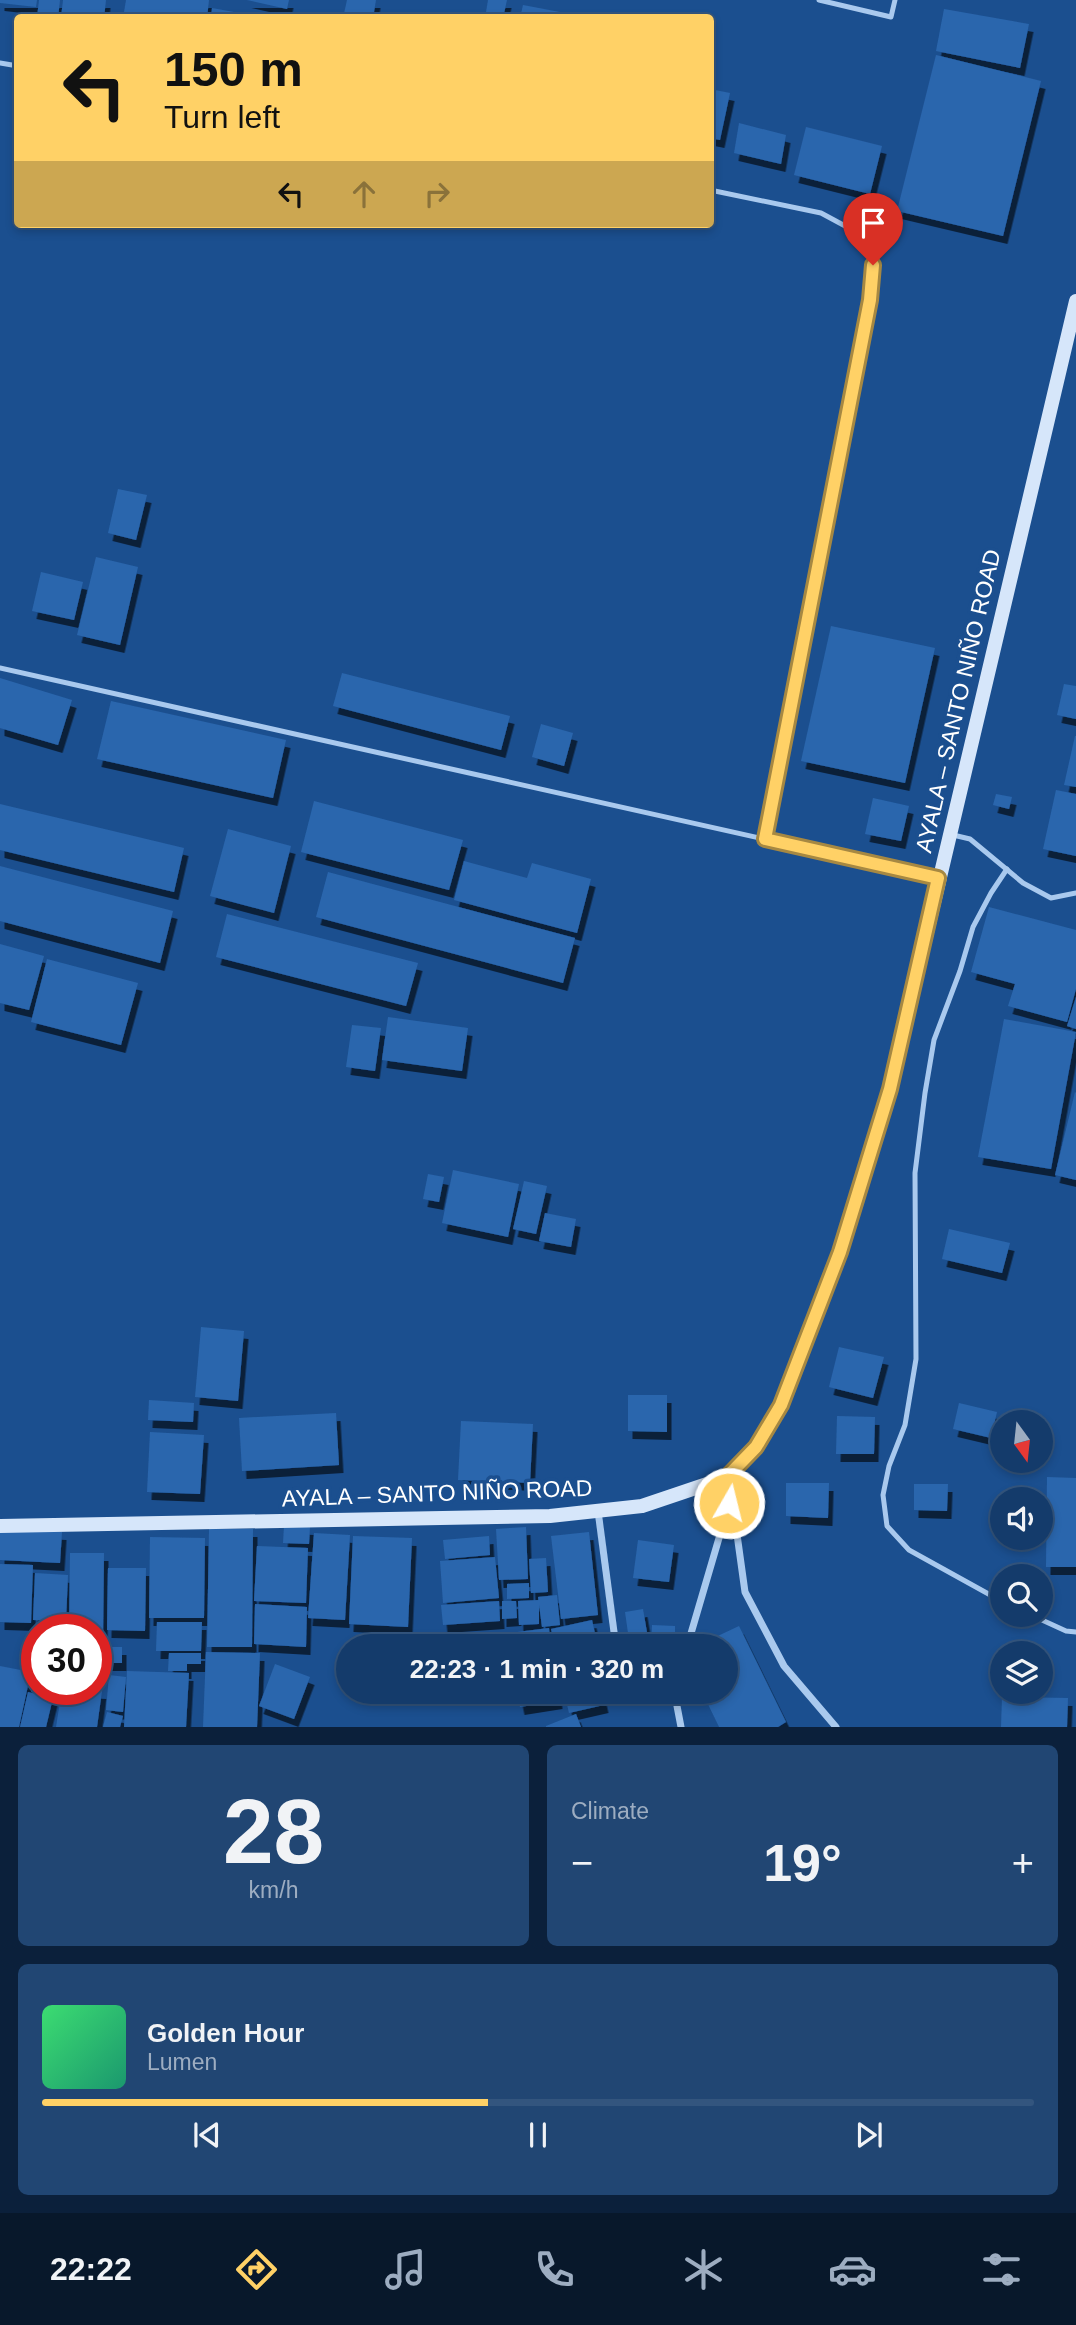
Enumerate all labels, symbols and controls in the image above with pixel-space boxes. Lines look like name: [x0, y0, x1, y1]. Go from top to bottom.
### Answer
icon: left: [49, 42, 140, 133]
text: 150 m: [164, 42, 303, 96]
text: Turn left: [164, 99, 280, 135]
icon: left: [272, 175, 310, 213]
icon: ahead: [345, 175, 383, 213]
icon: right: [418, 175, 456, 213]
pin: [843, 193, 903, 265]
icon: arrive: [854, 204, 892, 242]
street label: AYALA – SANTO NIÑO ROAD: [910, 547, 1006, 855]
north arrow: [990, 1410, 1054, 1474]
map controls: [990, 1410, 1053, 1704]
position arrow: [692, 1466, 766, 1540]
street label: AYALA – SANTO NIÑO ROAD: [281, 1475, 593, 1511]
button: sound: [990, 1487, 1053, 1550]
button: search: [990, 1564, 1053, 1627]
speed limit sign: 30: [21, 1614, 112, 1705]
button: layers: [990, 1641, 1053, 1704]
text: 22:23 · 1 min · 320 m: [410, 1654, 664, 1684]
text: 28: [223, 1781, 324, 1882]
text: Climate: [571, 1798, 649, 1824]
text: 19°: [763, 1834, 842, 1892]
text: −: [571, 1842, 593, 1884]
text: +: [1012, 1842, 1034, 1884]
text: km/h: [249, 1877, 298, 1903]
text: Golden Hour: [147, 2018, 304, 2048]
text: Lumen: [147, 2049, 217, 2075]
icon: previous: [188, 2116, 226, 2154]
icon: pause: [519, 2116, 557, 2154]
icon: next: [850, 2116, 888, 2154]
icon: directions: [232, 2245, 281, 2294]
icon: music: [381, 2245, 430, 2294]
icon: phone: [530, 2245, 579, 2294]
icon: climate: [679, 2245, 728, 2294]
icon: car: [828, 2245, 877, 2294]
icon: filters: [977, 2245, 1026, 2294]
text: 22:22: [50, 2251, 132, 2287]

